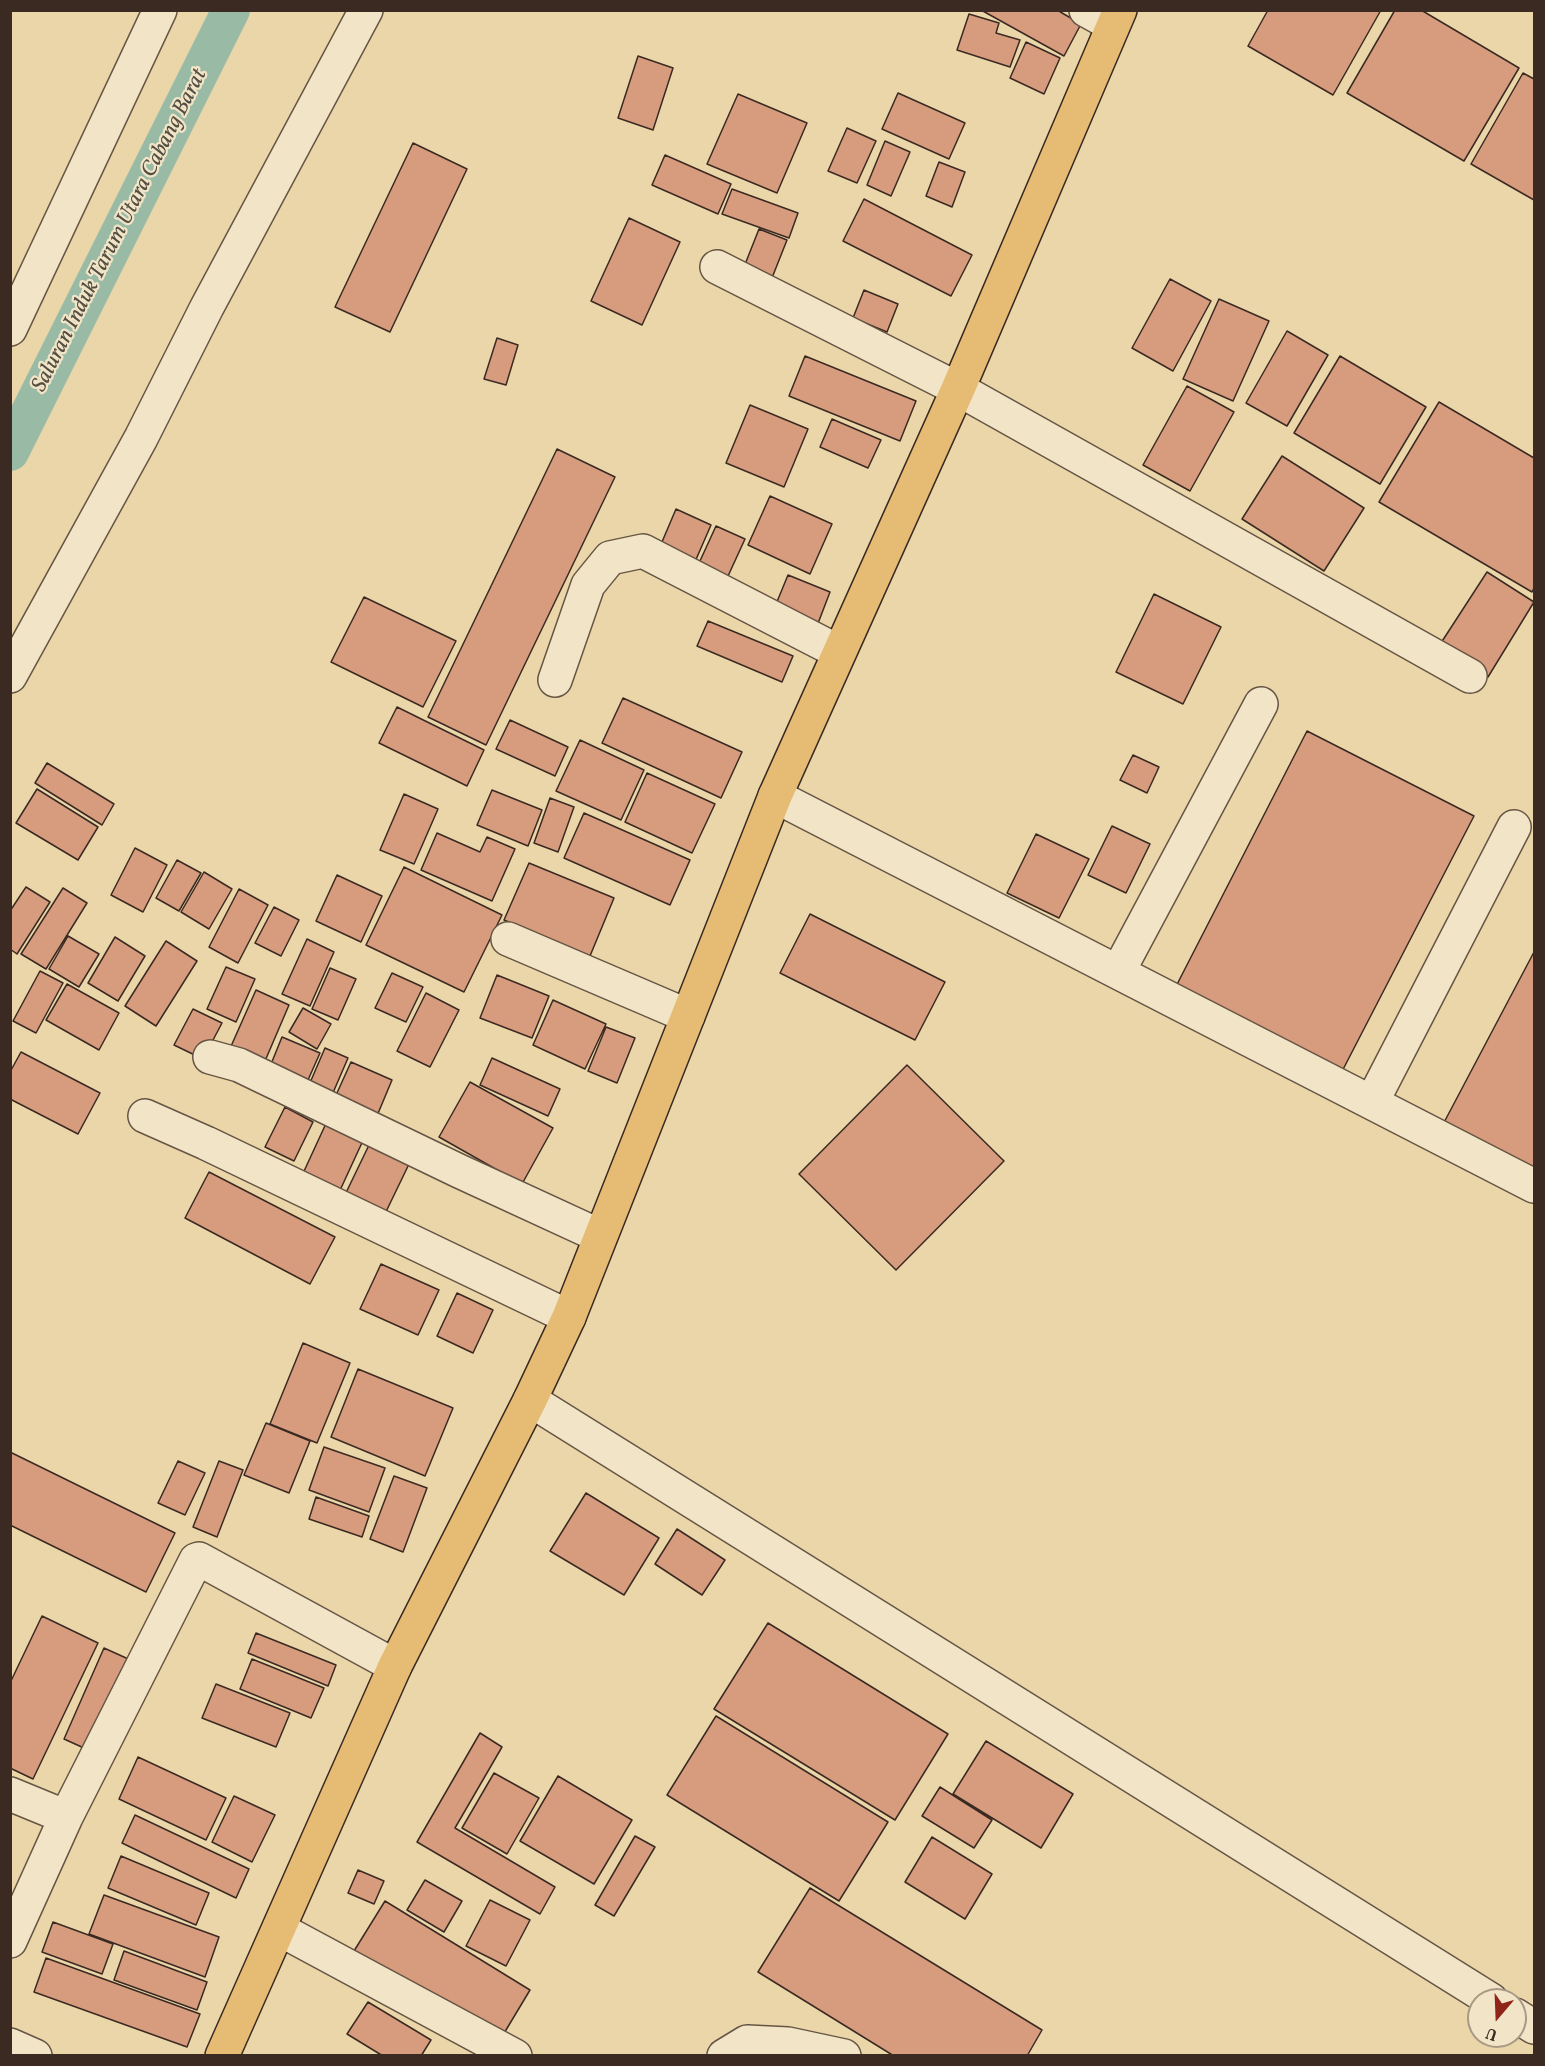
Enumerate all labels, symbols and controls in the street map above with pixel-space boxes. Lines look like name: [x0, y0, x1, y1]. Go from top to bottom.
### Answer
water label: Saluran Induk Tarum Utara Cabang Barat: [28, 65, 214, 397]
north arrow: [1467, 1988, 1527, 2048]
text: U: [1483, 2021, 1501, 2045]

